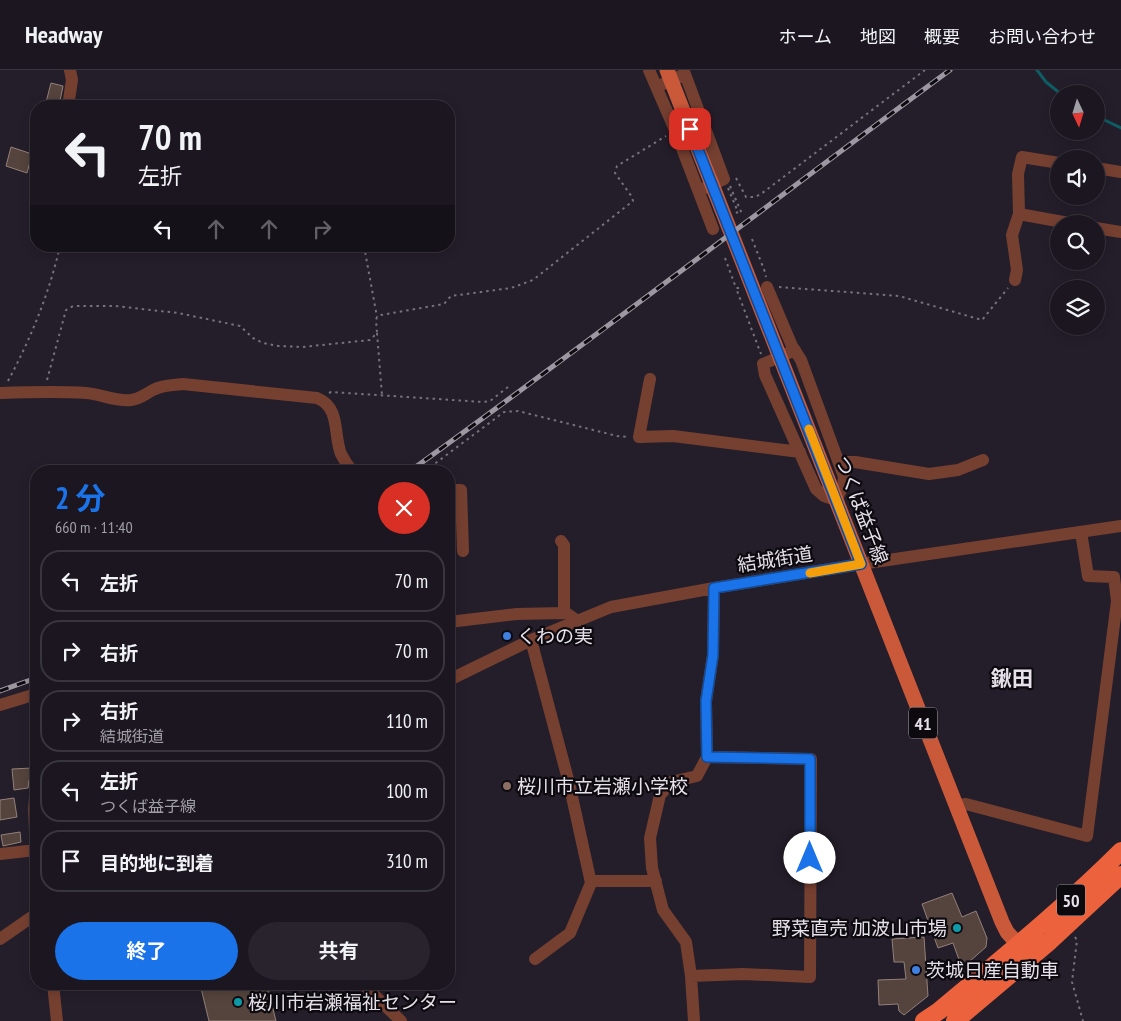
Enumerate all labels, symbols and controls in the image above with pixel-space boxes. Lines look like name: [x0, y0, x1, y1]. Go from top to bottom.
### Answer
text: Headway: [25, 19, 102, 50]
text: ホーム: [779, 25, 832, 48]
text: 地図: [860, 25, 896, 48]
text: 概要: [924, 25, 960, 48]
text: お問い合わせ: [988, 25, 1096, 48]
north arrow: [1050, 85, 1105, 140]
map controls: [1050, 85, 1105, 335]
pin: [669, 108, 711, 150]
text: 70 m: [138, 114, 202, 160]
icon: arrive: [676, 115, 704, 143]
icon: left: [55, 120, 120, 185]
button: sound: [1050, 150, 1105, 205]
text: 左折: [138, 162, 182, 190]
icon: left: [149, 215, 177, 243]
icon: ahead: [202, 215, 230, 243]
icon: ahead: [255, 215, 283, 243]
icon: right: [308, 215, 336, 243]
button: search: [1050, 215, 1105, 270]
button: layers: [1050, 280, 1105, 335]
street label: つくば益子線: [830, 452, 894, 568]
text: 2 分: [55, 478, 106, 517]
button: close: [378, 482, 430, 534]
text: 660 m · 11:40: [55, 517, 133, 537]
street label: 結城街道: [736, 541, 814, 577]
icon: left: [57, 567, 85, 595]
text: 70 m: [395, 569, 428, 593]
text: 左折: [100, 571, 138, 595]
place label: くわの実: [517, 624, 593, 648]
marker: くわの実: [501, 630, 513, 642]
icon: right: [57, 637, 85, 665]
text: 70 m: [395, 639, 428, 663]
text: 右折: [100, 641, 138, 665]
district label: 鍬田: [990, 665, 1033, 692]
text: 右折: [100, 699, 138, 723]
icon: right: [57, 707, 85, 735]
road number: 41: [909, 708, 937, 738]
text: 110 m: [386, 709, 428, 733]
text: 結城街道: [100, 726, 164, 746]
text: 左折: [100, 769, 138, 793]
place label: 桜川市立岩瀬小学校: [517, 774, 688, 798]
icon: left: [57, 777, 85, 805]
text: 100 m: [386, 779, 428, 803]
marker: 桜川市立岩瀬小学校: [501, 780, 513, 792]
text: つくば益子線: [100, 796, 196, 816]
position arrow: [783, 831, 835, 883]
icon: arrive: [57, 847, 85, 875]
text: 310 m: [386, 849, 428, 873]
text: 目的地に到着: [100, 851, 214, 875]
road number: 50: [1057, 884, 1085, 916]
place label: 野菜直売 加波山市場: [772, 916, 947, 940]
button: 終了: [55, 922, 238, 980]
button: 共有: [248, 922, 430, 980]
marker: 野菜直売 加波山市場: [951, 922, 963, 934]
place label: 茨城日産自動車: [926, 958, 1059, 982]
marker: 茨城日産自動車: [910, 964, 922, 976]
place label: 桜川市岩瀬福祉センター: [248, 990, 457, 1014]
marker: 桜川市岩瀬福祉センター: [232, 996, 244, 1008]

